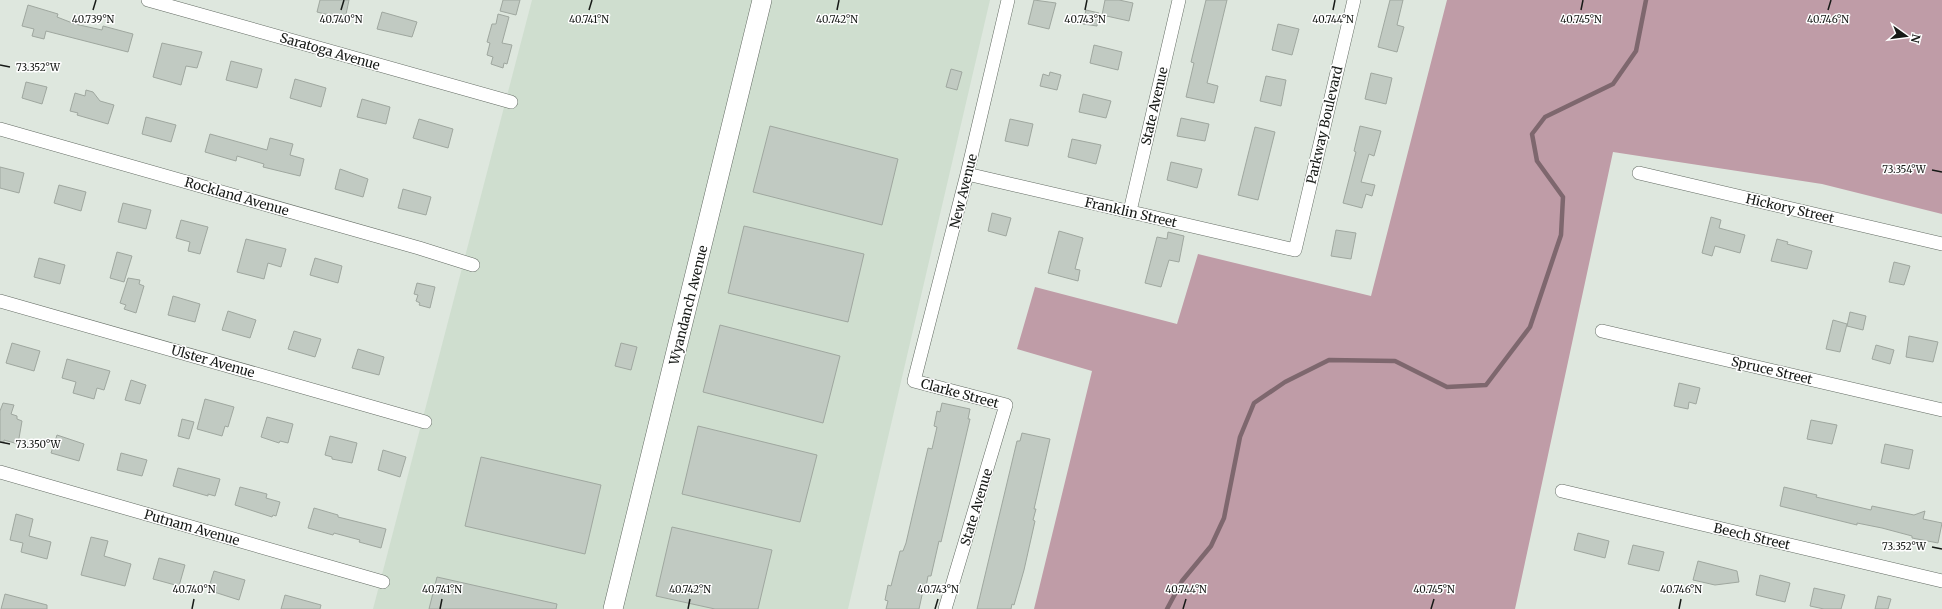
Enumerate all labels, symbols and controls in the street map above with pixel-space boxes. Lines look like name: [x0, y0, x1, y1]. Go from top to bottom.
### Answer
text: 40.739°N: [72, 13, 115, 26]
text: 40.740°N: [320, 13, 363, 26]
text: 40.741°N: [569, 13, 609, 26]
text: 40.742°N: [816, 13, 858, 26]
text: 40.743°N: [1064, 13, 1106, 26]
text: 40.744°N: [1312, 13, 1354, 26]
text: 40.745°N: [1560, 13, 1602, 26]
text: 40.746°N: [1807, 13, 1849, 26]
north arrow: [1886, 16, 1926, 56]
street label: Saratoga Avenue: [278, 29, 382, 74]
text: N: [1908, 33, 1924, 45]
text: 73.352°W: [16, 61, 61, 74]
street label: Parkway Boulevard: [1303, 64, 1346, 186]
street label: State Avenue: [1137, 65, 1172, 147]
street label: New Avenue: [946, 152, 981, 230]
text: 73.354°W: [1882, 163, 1927, 176]
street label: Rockland Avenue: [183, 173, 291, 220]
street label: Hickory Street: [1744, 190, 1836, 227]
street label: Franklin Street: [1083, 194, 1179, 231]
street label: Wyandanch Avenue: [665, 243, 712, 368]
street label: Ulster Avenue: [169, 341, 257, 382]
street label: Spruce Street: [1730, 353, 1814, 388]
street label: Clarke Street: [919, 375, 1001, 412]
text: 73.350°W: [16, 438, 61, 451]
street label: State Avenue: [957, 466, 996, 548]
street label: Putnam Avenue: [142, 506, 242, 549]
street label: Beech Street: [1712, 519, 1792, 554]
text: 73.352°W: [1882, 540, 1927, 553]
text: 40.740°N: [173, 583, 216, 596]
text: 40.741°N: [422, 583, 462, 596]
text: 40.742°N: [669, 583, 711, 596]
text: 40.743°N: [917, 583, 959, 596]
text: 40.744°N: [1165, 583, 1207, 596]
text: 40.745°N: [1413, 583, 1455, 596]
text: 40.746°N: [1660, 583, 1702, 596]

